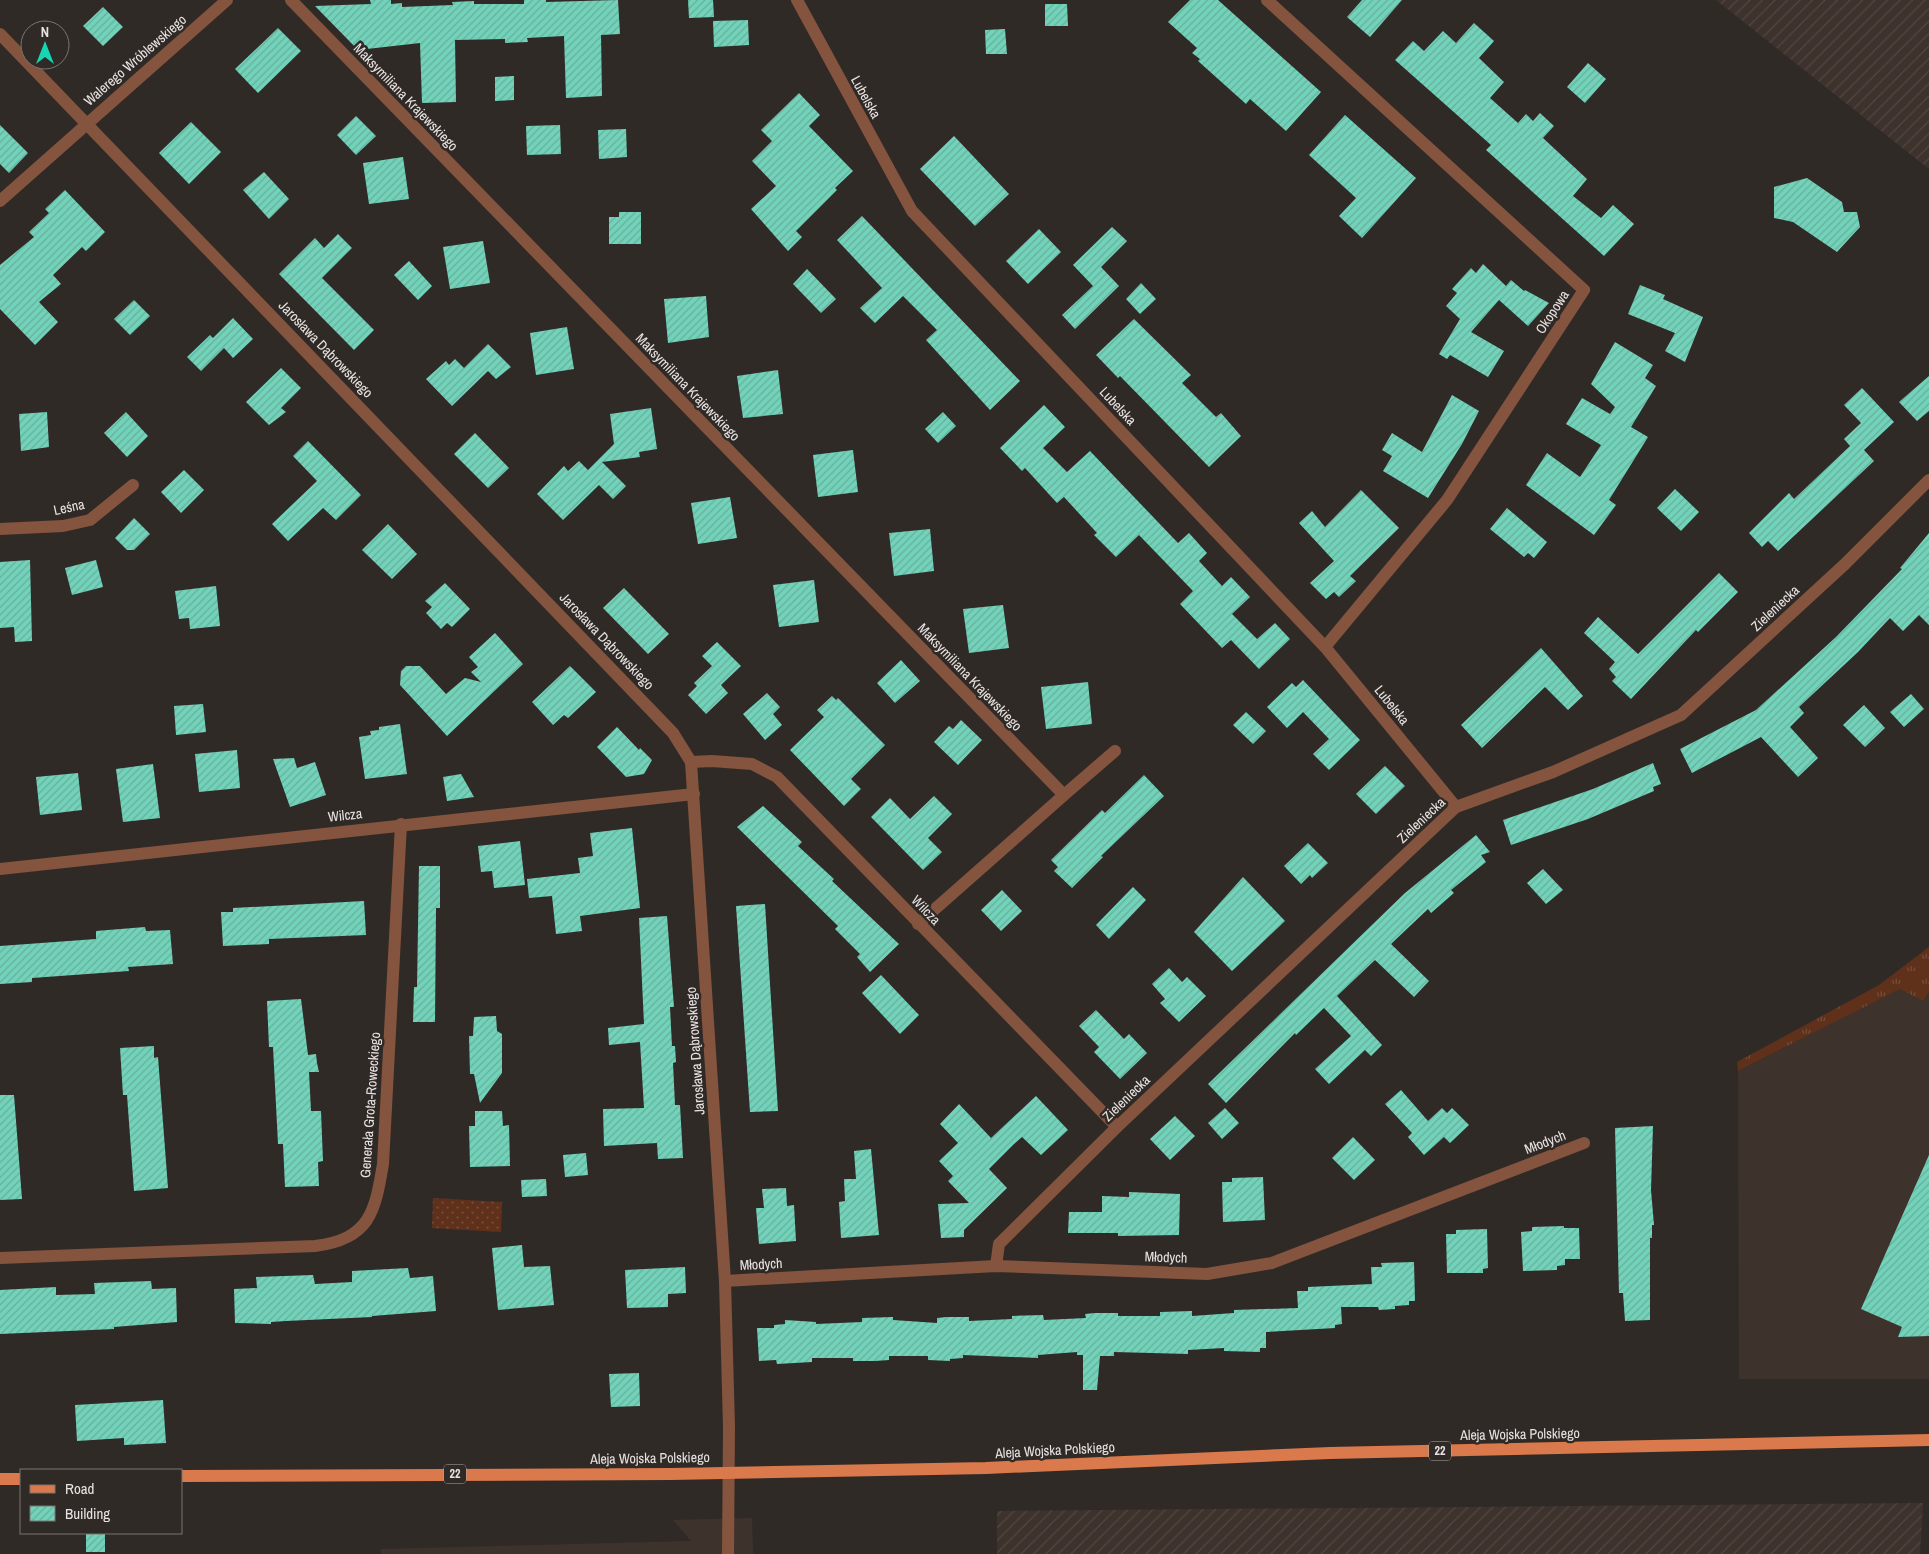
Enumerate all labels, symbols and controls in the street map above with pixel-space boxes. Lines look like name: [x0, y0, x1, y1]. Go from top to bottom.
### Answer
street label: Walerego Wróblewskiego: [80, 11, 190, 109]
north arrow: [20, 20, 70, 70]
text: N: [41, 23, 49, 41]
street label: Maksymiliana Krajewskiego: [350, 39, 462, 155]
street label: Lubelska: [847, 73, 885, 122]
street label: Okopowa: [1531, 286, 1573, 337]
street label: Jarosława Dąbrowskiego: [275, 297, 377, 401]
street label: Maksymiliana Krajewskiego: [632, 329, 744, 445]
street label: Lubelska: [1096, 383, 1141, 429]
street label: Leśna: [52, 495, 87, 519]
street label: Zieleniecka: [1747, 581, 1803, 635]
street label: Jarosława Dąbrowskiego: [556, 589, 658, 693]
street label: Maksymiliana Krajewskiego: [914, 619, 1026, 735]
street label: Lubelska: [1371, 681, 1414, 729]
street label: Zieleniecka: [1393, 793, 1449, 847]
street label: Wilcza: [327, 804, 364, 826]
street label: Wilcza: [908, 891, 945, 929]
street label: Jarosława Dąbrowskiego: [682, 986, 708, 1116]
street label: Generała Grota-Roweckiego: [356, 1031, 384, 1179]
street label: Zieleniecka: [1098, 1070, 1154, 1125]
street label: Młodych: [1522, 1126, 1568, 1158]
street label: Młodych: [1144, 1247, 1188, 1267]
street label: Młodych: [739, 1254, 783, 1274]
street label: Aleja Wojska Polskiego: [1459, 1424, 1580, 1444]
street label: Aleja Wojska Polskiego: [994, 1438, 1115, 1462]
road number: 22: [1429, 1442, 1451, 1460]
street label: Aleja Wojska Polskiego: [589, 1448, 710, 1468]
road number: 22: [444, 1465, 466, 1484]
legend: [20, 1469, 182, 1534]
text: Road: [65, 1478, 94, 1499]
text: Building: [65, 1503, 110, 1524]

